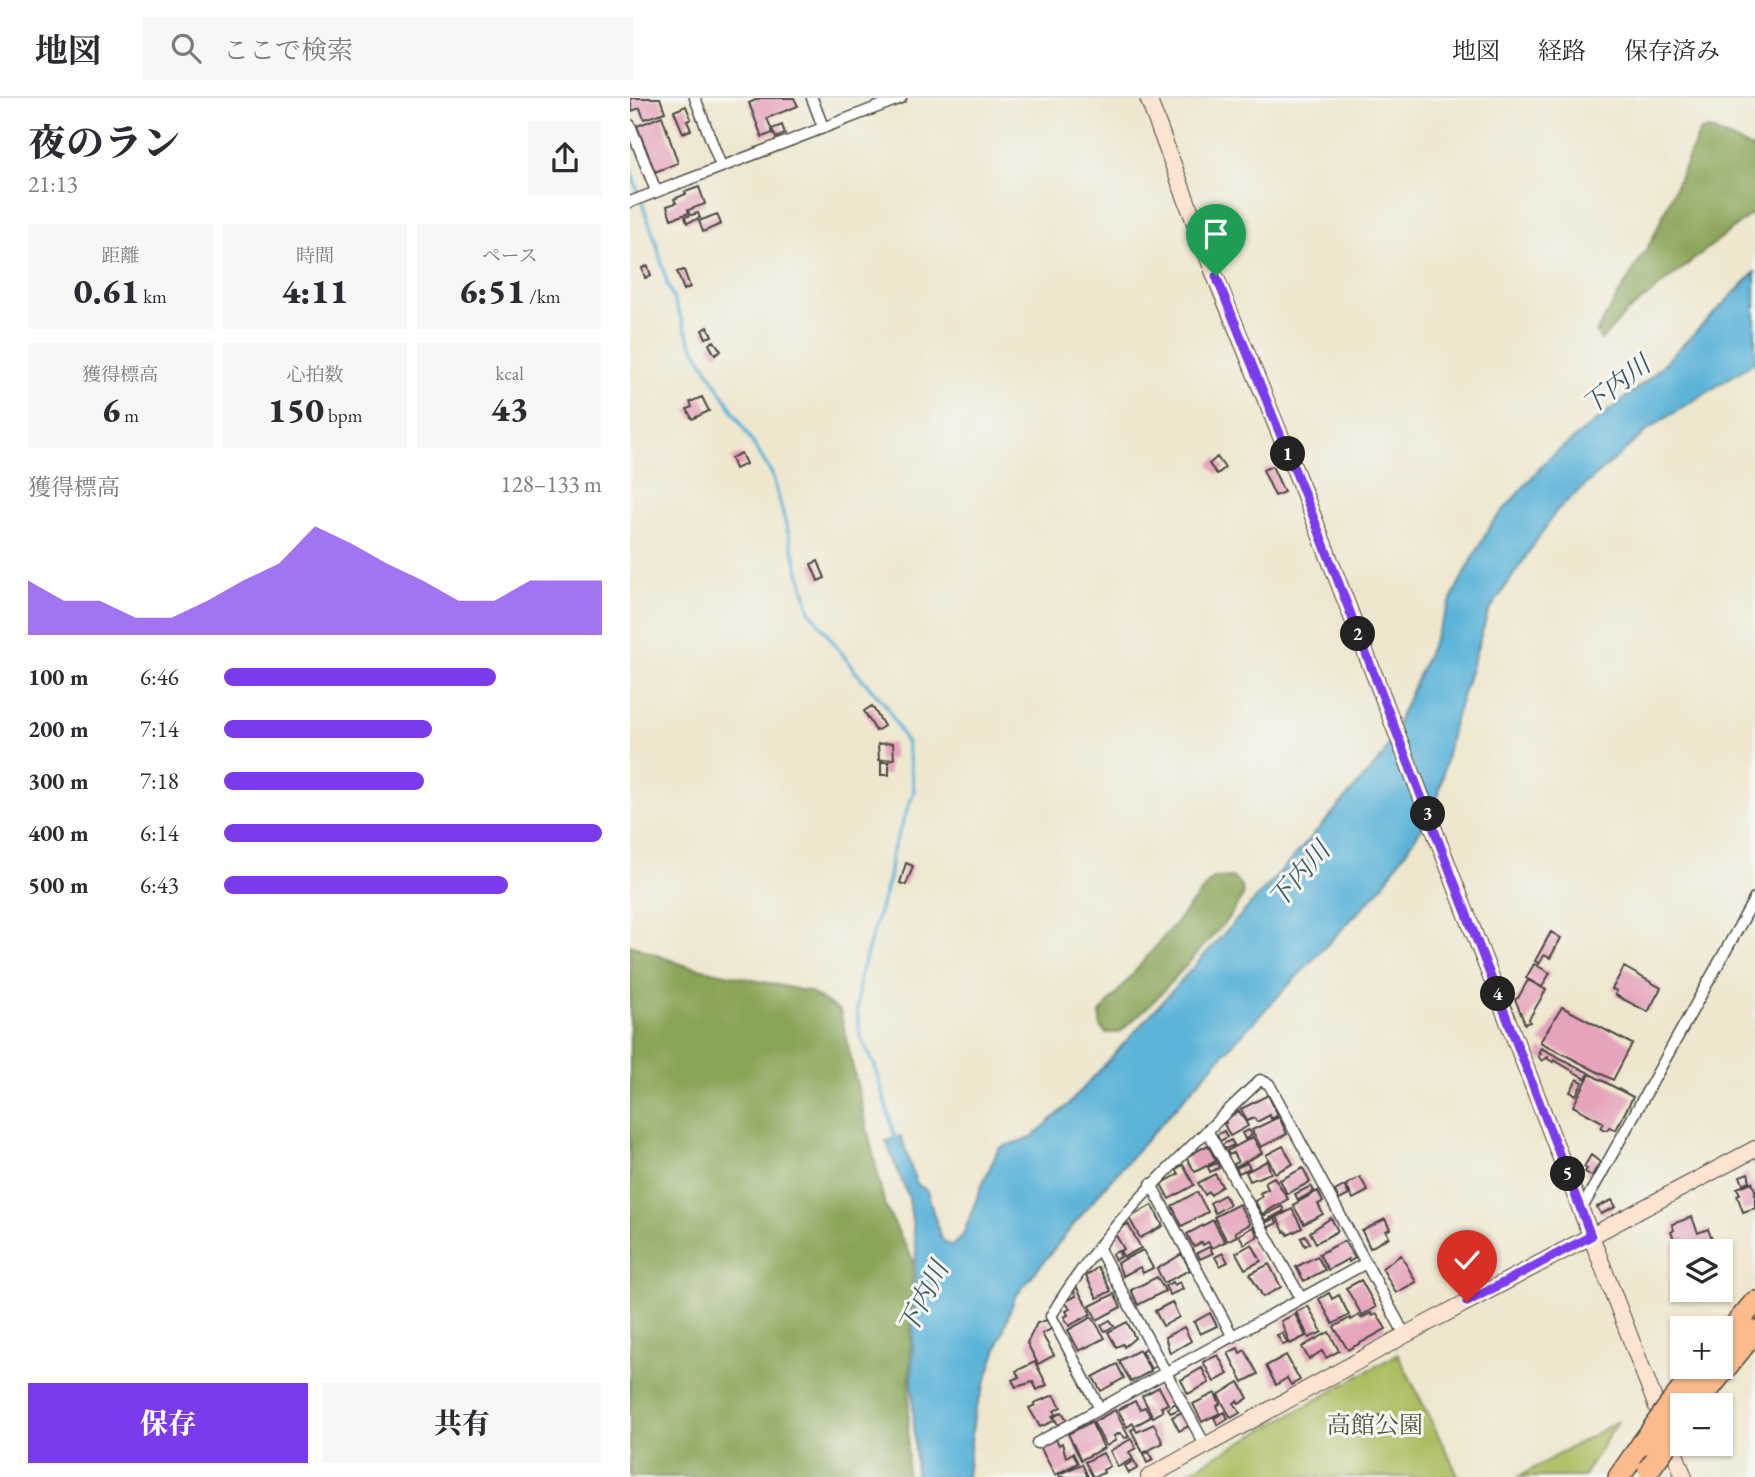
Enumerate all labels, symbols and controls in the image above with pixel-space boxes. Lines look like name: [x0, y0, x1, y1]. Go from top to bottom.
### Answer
search box: [143, 17, 633, 80]
text: 地図: [35, 29, 101, 72]
icon: search: [167, 29, 205, 67]
text: ここで検索: [223, 33, 353, 67]
text: 地図: [1452, 35, 1500, 66]
text: 経路: [1538, 35, 1586, 66]
text: 保存済み: [1624, 35, 1720, 66]
text: 夜のラン: [28, 118, 180, 167]
button: share: [528, 121, 602, 195]
text: 21:13: [28, 169, 78, 199]
pin: [1186, 204, 1246, 276]
icon: arrive: [1197, 215, 1235, 253]
text: 距離: [101, 243, 139, 268]
text: 時間: [296, 243, 334, 268]
text: ペース: [482, 243, 538, 268]
text: 0.61: [74, 268, 139, 313]
text: 4:11: [282, 268, 348, 313]
text: 6:51: [459, 268, 526, 313]
text: km: [139, 284, 167, 309]
text: /km: [526, 284, 561, 309]
water label: 下内川: [1575, 346, 1660, 422]
text: kcal: [495, 361, 524, 386]
text: 獲得標高: [82, 362, 158, 387]
text: 心拍数: [286, 362, 344, 387]
text: 43: [491, 386, 529, 431]
text: 6: [102, 387, 120, 432]
text: 150: [268, 387, 324, 432]
text: m: [120, 403, 139, 428]
text: bpm: [324, 403, 362, 428]
pin: 1: [1270, 436, 1306, 472]
text: 1: [1282, 441, 1293, 466]
text: 128–133 m: [501, 469, 602, 499]
text: 獲得標高: [28, 472, 120, 502]
pin: 2: [1340, 616, 1376, 652]
text: 2: [1352, 621, 1363, 646]
text: 100 m: [28, 662, 89, 692]
text: 6:46: [140, 662, 179, 692]
text: 200 m: [28, 714, 89, 744]
text: 7:14: [140, 714, 179, 744]
text: 300 m: [28, 766, 89, 796]
text: 7:18: [140, 766, 179, 796]
pin: 3: [1410, 796, 1446, 832]
text: 3: [1422, 801, 1433, 826]
text: 400 m: [28, 818, 89, 848]
text: 6:14: [140, 818, 179, 848]
water label: 下内川: [1261, 832, 1339, 916]
text: 500 m: [28, 870, 89, 900]
text: 6:43: [140, 870, 179, 900]
pin: 4: [1480, 976, 1516, 1012]
text: 4: [1492, 981, 1503, 1006]
pin: 5: [1550, 1156, 1586, 1192]
text: 5: [1562, 1161, 1573, 1186]
pin: [1437, 1230, 1497, 1302]
map controls: [1670, 1239, 1733, 1456]
button: layers: [1670, 1239, 1733, 1302]
icon: check: [1448, 1241, 1486, 1279]
water label: 下内川: [890, 1253, 957, 1340]
button: +: [1670, 1316, 1733, 1379]
button: 保存: [28, 1383, 308, 1463]
button: 共有: [322, 1383, 602, 1463]
button: −: [1670, 1393, 1733, 1456]
park label: 高館公園: [1327, 1409, 1423, 1440]

